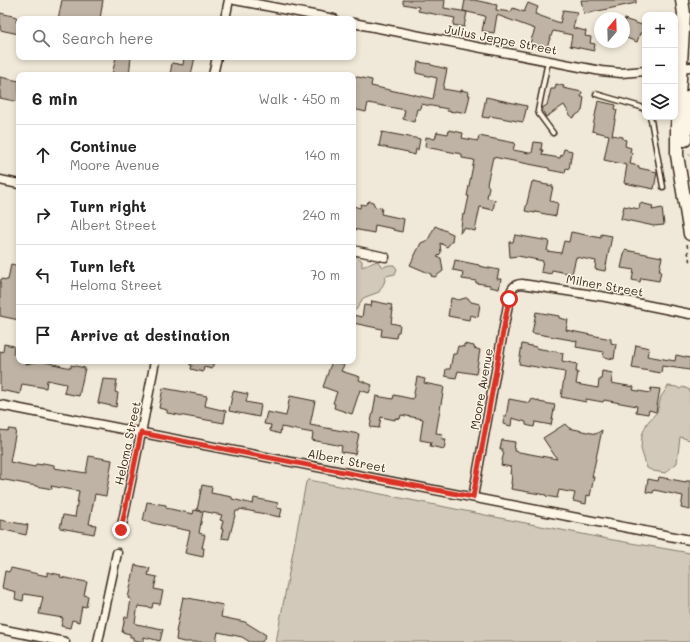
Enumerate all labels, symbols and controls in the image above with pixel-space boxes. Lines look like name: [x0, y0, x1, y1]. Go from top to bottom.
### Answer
north arrow: [594, 12, 630, 48]
map controls: [642, 12, 678, 120]
button: +: [642, 12, 678, 48]
search box: [16, 16, 356, 60]
street label: Julius Jeppe Street: [443, 20, 559, 58]
icon: search: [30, 27, 52, 49]
text: Search here: [62, 28, 153, 48]
button: −: [642, 48, 678, 84]
button: layers: [642, 84, 678, 120]
text: 6 min: [32, 87, 77, 109]
text: Walk · 450 m: [259, 90, 340, 107]
text: Continue: [70, 136, 137, 156]
icon: ahead: [32, 144, 54, 166]
text: 140 m: [304, 146, 340, 163]
text: Moore Avenue: [70, 156, 160, 173]
text: Turn right: [70, 196, 147, 216]
icon: right: [32, 204, 54, 226]
text: 240 m: [303, 206, 340, 223]
text: Albert Street: [70, 216, 156, 233]
text: Turn left: [70, 256, 135, 276]
icon: left: [32, 264, 54, 286]
text: 70 m: [310, 266, 340, 283]
street label: Milner Street: [565, 270, 645, 300]
text: Heloma Street: [70, 276, 162, 293]
route start: [500, 290, 518, 308]
icon: arrive: [32, 324, 54, 346]
text: Arrive at destination: [70, 325, 230, 345]
street label: Moore Avenue: [466, 347, 496, 431]
street label: Heloma Street: [110, 400, 144, 486]
street label: Albert Street: [306, 445, 388, 475]
route end: [112, 521, 130, 539]

